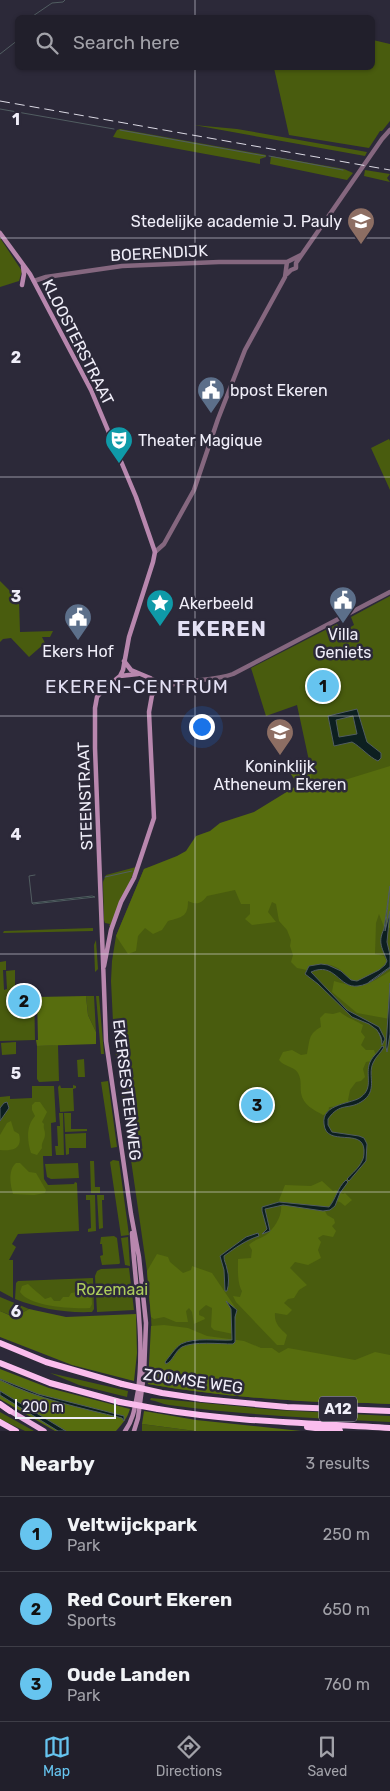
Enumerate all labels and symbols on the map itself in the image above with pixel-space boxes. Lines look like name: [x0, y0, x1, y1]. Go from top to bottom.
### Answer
text: 1: [12, 110, 20, 129]
school or university icon: Stedelijke academie J. Pauly: [346, 206, 376, 245]
place label: Stedelijke academie J. Pauly: [131, 212, 342, 231]
street label: BOERENDIJK: [110, 241, 209, 265]
street label: KLOOSTERSTRAAT: [38, 276, 118, 408]
text: 2: [11, 348, 21, 367]
public building icon: bpost Ekeren: [196, 375, 226, 414]
place label: bpost Ekeren: [230, 381, 328, 400]
theatre icon: Theater Magique: [104, 425, 134, 464]
place label: Theater Magique: [138, 431, 262, 450]
public building icon: Villa Geniets: [328, 585, 358, 624]
text: 3: [11, 587, 21, 606]
place icon: Akerbeeld: [145, 588, 175, 627]
place label: Akerbeeld: [179, 594, 253, 613]
public building icon: Ekers Hof: [63, 602, 93, 641]
district label: EKEREN: [177, 616, 267, 641]
place label: Villa Geniets: [315, 625, 371, 662]
place label: Ekers Hof: [42, 642, 115, 661]
pin: 1: [307, 667, 339, 705]
district label: EKEREN-CENTRUM: [45, 675, 229, 698]
your location: [189, 714, 215, 740]
school or university icon: Koninklijk Atheneum Ekeren: [265, 717, 295, 756]
street label: STEENSTRAAT: [74, 741, 96, 851]
place label: Koninklijk Atheneum Ekeren: [214, 757, 346, 794]
text: 4: [11, 825, 22, 844]
pin: 2: [8, 982, 40, 1020]
street label: EKERSESTEENWEG: [109, 1018, 145, 1162]
text: 5: [11, 1064, 21, 1083]
pin: 3: [241, 1086, 273, 1124]
park label: Rozemaai: [76, 1280, 148, 1299]
text: 6: [11, 1302, 21, 1321]
street label: ZOOMSE WEG: [142, 1365, 244, 1397]
scale bar: [15, 1396, 116, 1419]
road number: A12: [319, 1396, 357, 1422]

